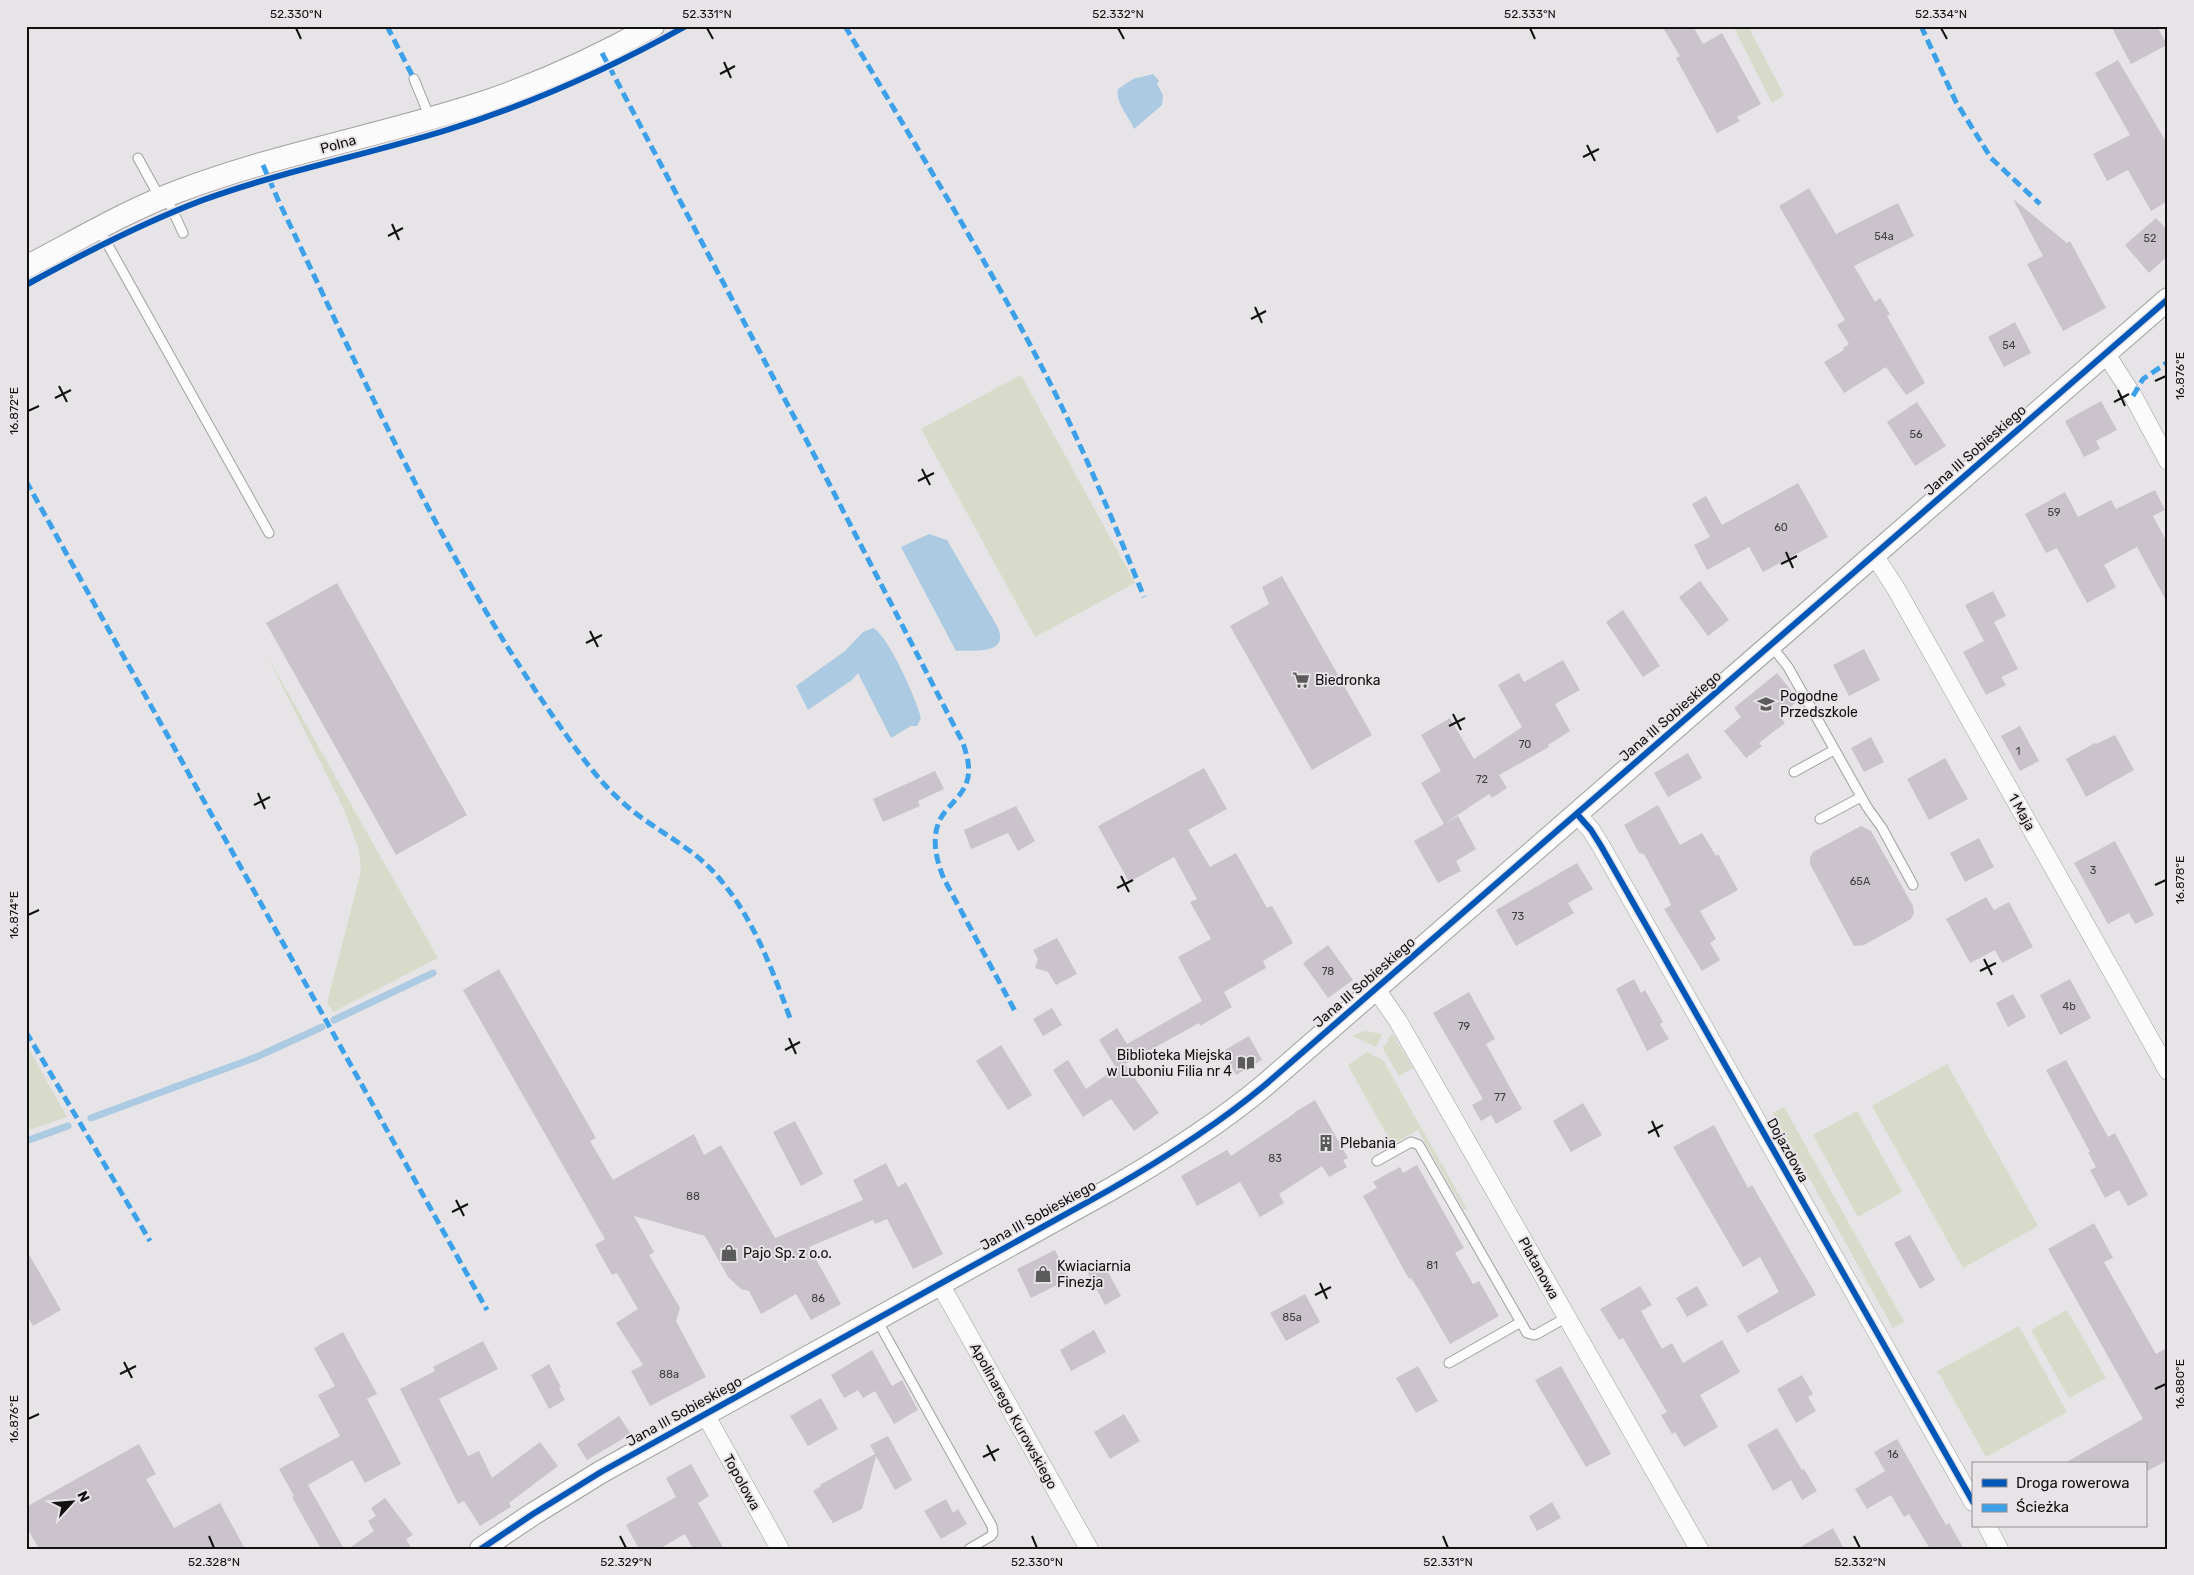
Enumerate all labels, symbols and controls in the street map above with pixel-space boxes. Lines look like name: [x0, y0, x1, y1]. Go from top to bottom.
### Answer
text: 52.330°N: [270, 7, 322, 21]
text: 52.331°N: [682, 7, 732, 21]
text: 52.332°N: [1092, 7, 1144, 21]
text: 52.333°N: [1504, 7, 1556, 21]
text: 52.334°N: [1915, 7, 1967, 21]
street label: Polna: [318, 132, 358, 157]
house number: 54a: [1874, 230, 1894, 243]
house number: 52: [2144, 232, 2157, 245]
house number: 54: [2002, 339, 2016, 352]
text: 16.876°E: [2173, 352, 2187, 400]
text: 16.872°E: [7, 387, 21, 435]
street label: Jana III Sobieskiego: [1921, 402, 2030, 499]
house number: 56: [1909, 428, 1923, 441]
house number: 59: [2047, 506, 2061, 519]
house number: 60: [1774, 521, 1788, 534]
street label: Jana III Sobieskiego: [1616, 668, 1725, 765]
supermarket icon: Biedronka: [1291, 670, 1311, 690]
place label: Biedronka: [1315, 672, 1380, 689]
place label: Pogodne Przedszkole: [1780, 688, 1858, 721]
school or university icon: Pogodne Przedszkole: [1756, 694, 1776, 714]
house number: 70: [1519, 738, 1531, 751]
house number: 1: [2016, 745, 2020, 758]
house number: 72: [1476, 773, 1488, 786]
street label: 1 Maja: [2005, 791, 2039, 834]
text: 16.878°E: [2173, 856, 2187, 904]
house number: 3: [2090, 864, 2097, 877]
house number: 65A: [1850, 875, 1871, 888]
text: 16.874°E: [7, 891, 21, 939]
house number: 73: [1512, 910, 1525, 923]
street label: Jana III Sobieskiego: [1310, 934, 1419, 1031]
house number: 78: [1322, 965, 1334, 978]
house number: 4b: [2062, 1000, 2076, 1013]
house number: 79: [1458, 1020, 1470, 1033]
place label: Biblioteka Miejska w Luboniu Filia nr 4: [1106, 1047, 1232, 1080]
library icon: Biblioteka Miejska w Luboniu Filia nr 4: [1236, 1053, 1256, 1073]
house number: 77: [1494, 1091, 1506, 1104]
street label: Dojazdowa: [1763, 1115, 1812, 1185]
building icon: Plebania: [1316, 1133, 1336, 1153]
place label: Plebania: [1340, 1135, 1396, 1152]
house number: 83: [1268, 1152, 1282, 1165]
street label: Jana III Sobieskiego: [978, 1177, 1099, 1254]
house number: 88: [686, 1190, 700, 1203]
street label: Platanowa: [1515, 1234, 1563, 1302]
shop icon: Pajo Sp. z o.o.: [719, 1243, 739, 1263]
place label: Pajo Sp. z o.o.: [743, 1245, 832, 1262]
place label: Kwiaciarnia Finezja: [1057, 1258, 1131, 1291]
house number: 81: [1426, 1259, 1438, 1272]
shop icon: Kwiaciarnia Finezja: [1033, 1264, 1053, 1284]
house number: 86: [811, 1292, 825, 1305]
house number: 85a: [1282, 1311, 1302, 1324]
street label: Apolinarego Kurowskiego: [966, 1340, 1061, 1492]
text: 16.880°E: [2173, 1359, 2187, 1409]
house number: 88a: [659, 1368, 679, 1381]
street label: Jana III Sobieskiego: [624, 1373, 745, 1450]
text: 16.876°E: [7, 1395, 21, 1443]
house number: 16: [1887, 1448, 1899, 1461]
street label: Topolowa: [719, 1451, 764, 1513]
legend: [1972, 1462, 2146, 1528]
text: Droga rowerowa: [2016, 1474, 2130, 1492]
north arrow: [48, 1478, 98, 1528]
text: N: [73, 1488, 93, 1505]
text: Ścieżka: [2016, 1498, 2069, 1516]
text: 52.328°N: [188, 1555, 240, 1569]
text: 52.329°N: [600, 1555, 652, 1569]
text: 52.330°N: [1011, 1555, 1063, 1569]
text: 52.331°N: [1423, 1555, 1473, 1569]
text: 52.332°N: [1834, 1555, 1886, 1569]

